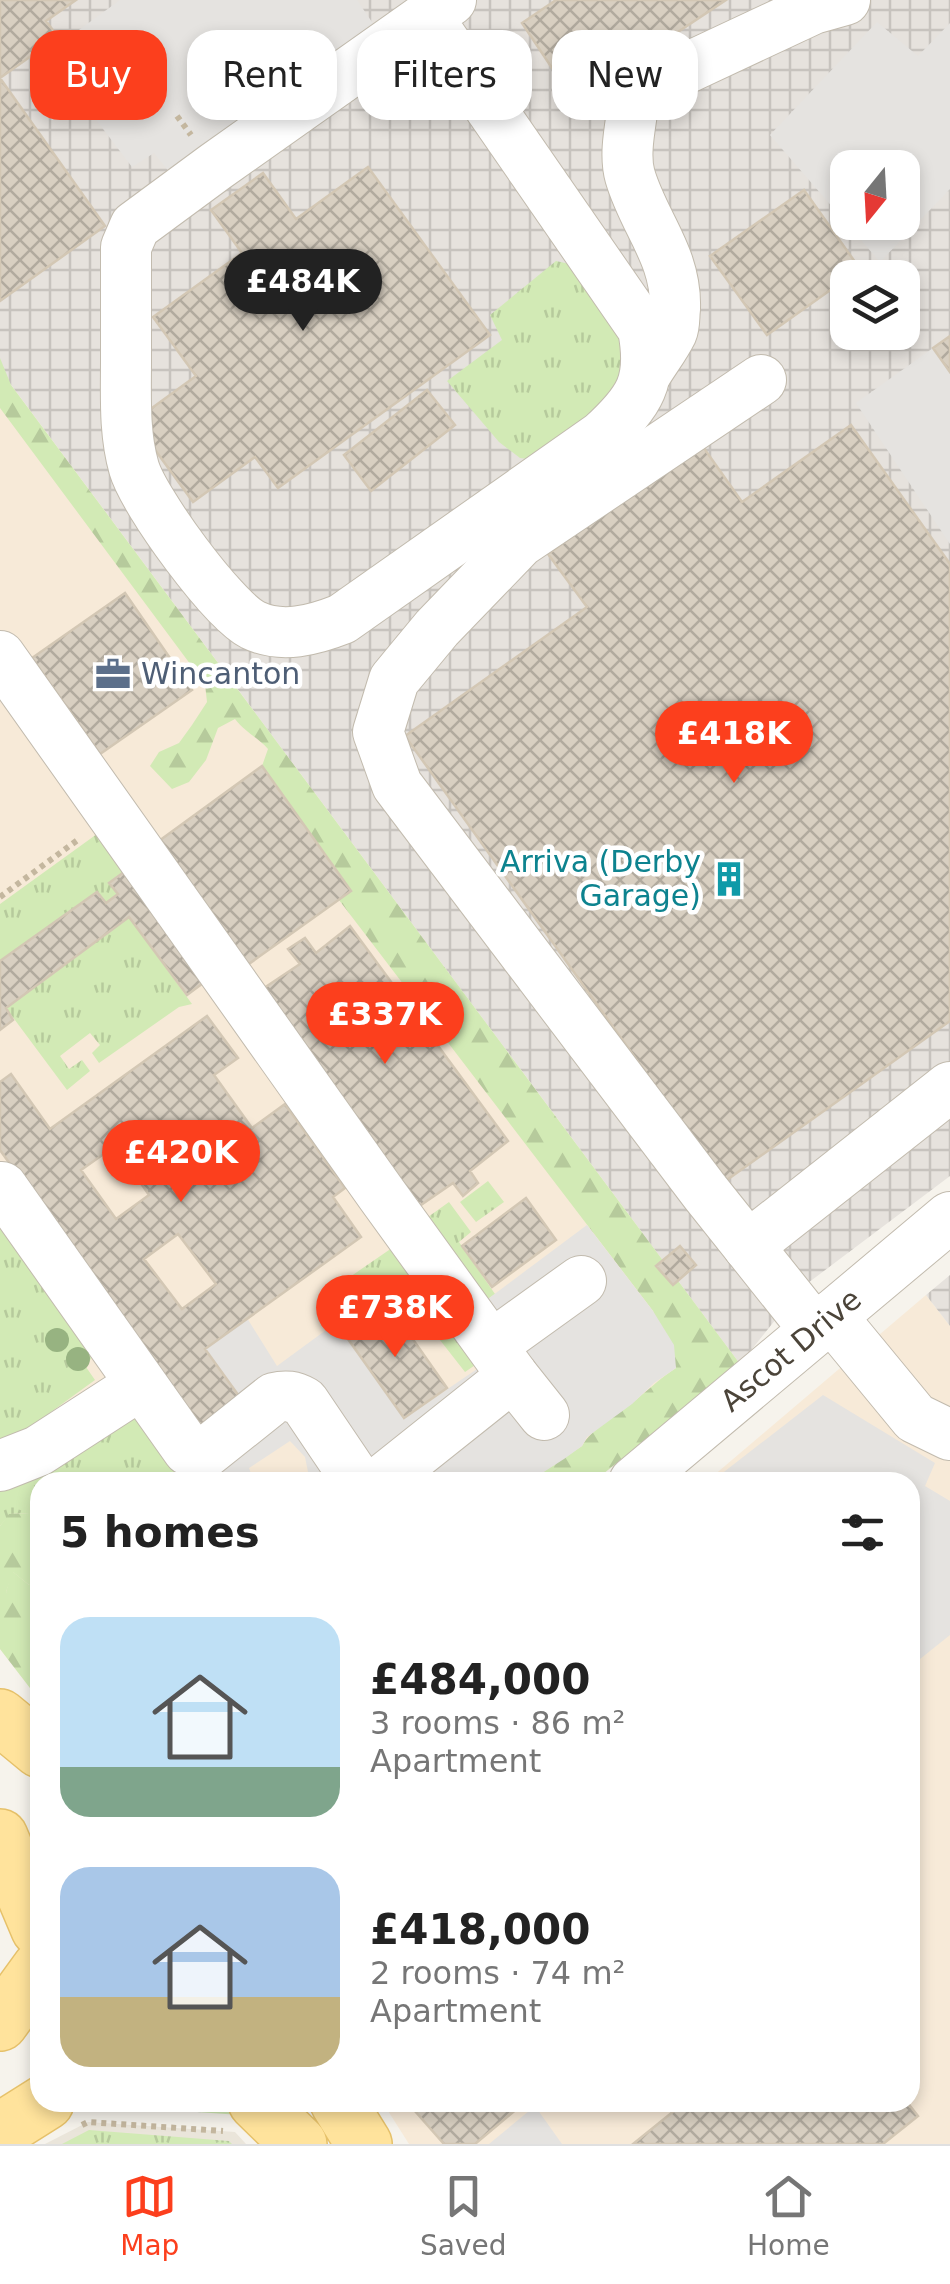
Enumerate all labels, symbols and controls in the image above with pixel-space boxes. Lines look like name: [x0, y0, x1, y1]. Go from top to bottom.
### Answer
chip: Buy: [30, 30, 167, 120]
chip: Rent: [187, 30, 337, 120]
chip: Filters: [357, 30, 532, 120]
chip: New: [552, 30, 698, 120]
north arrow: [830, 150, 920, 240]
map controls: [830, 150, 920, 350]
pin: £484K: [233, 249, 373, 334]
button: layers: [830, 260, 920, 350]
text: £484K: [246, 262, 360, 300]
office icon: Wincanton: [94, 655, 132, 693]
place label: Wincanton: [141, 656, 300, 691]
pin: £418K: [664, 701, 804, 786]
text: £418K: [677, 714, 791, 752]
place label: Arriva (Derby Garage): [500, 844, 701, 913]
building icon: Arriva (Derby Garage): [710, 860, 748, 898]
pin: £337K: [315, 982, 455, 1067]
text: £337K: [328, 995, 442, 1033]
pin: £420K: [111, 1120, 251, 1205]
text: £420K: [124, 1133, 238, 1171]
pin: £738K: [325, 1275, 465, 1360]
street label: Ascot Drive: [713, 1281, 868, 1419]
text: £738K: [338, 1288, 452, 1326]
icon: filters: [835, 1505, 890, 1560]
text: 5 homes: [60, 1508, 260, 1557]
text: £484,000: [370, 1655, 591, 1704]
icon: home: [140, 1657, 260, 1777]
text: 3 rooms · 86 m²: [370, 1704, 625, 1742]
text: Apartment: [370, 1742, 541, 1780]
text: £418,000: [370, 1905, 591, 1954]
icon: home: [140, 1907, 260, 2027]
text: 2 rooms · 74 m²: [370, 1954, 625, 1992]
text: Apartment: [370, 1992, 541, 2030]
tab: Map: [120, 2169, 179, 2262]
tab: Saved: [420, 2169, 506, 2262]
tab: Home: [747, 2169, 830, 2262]

